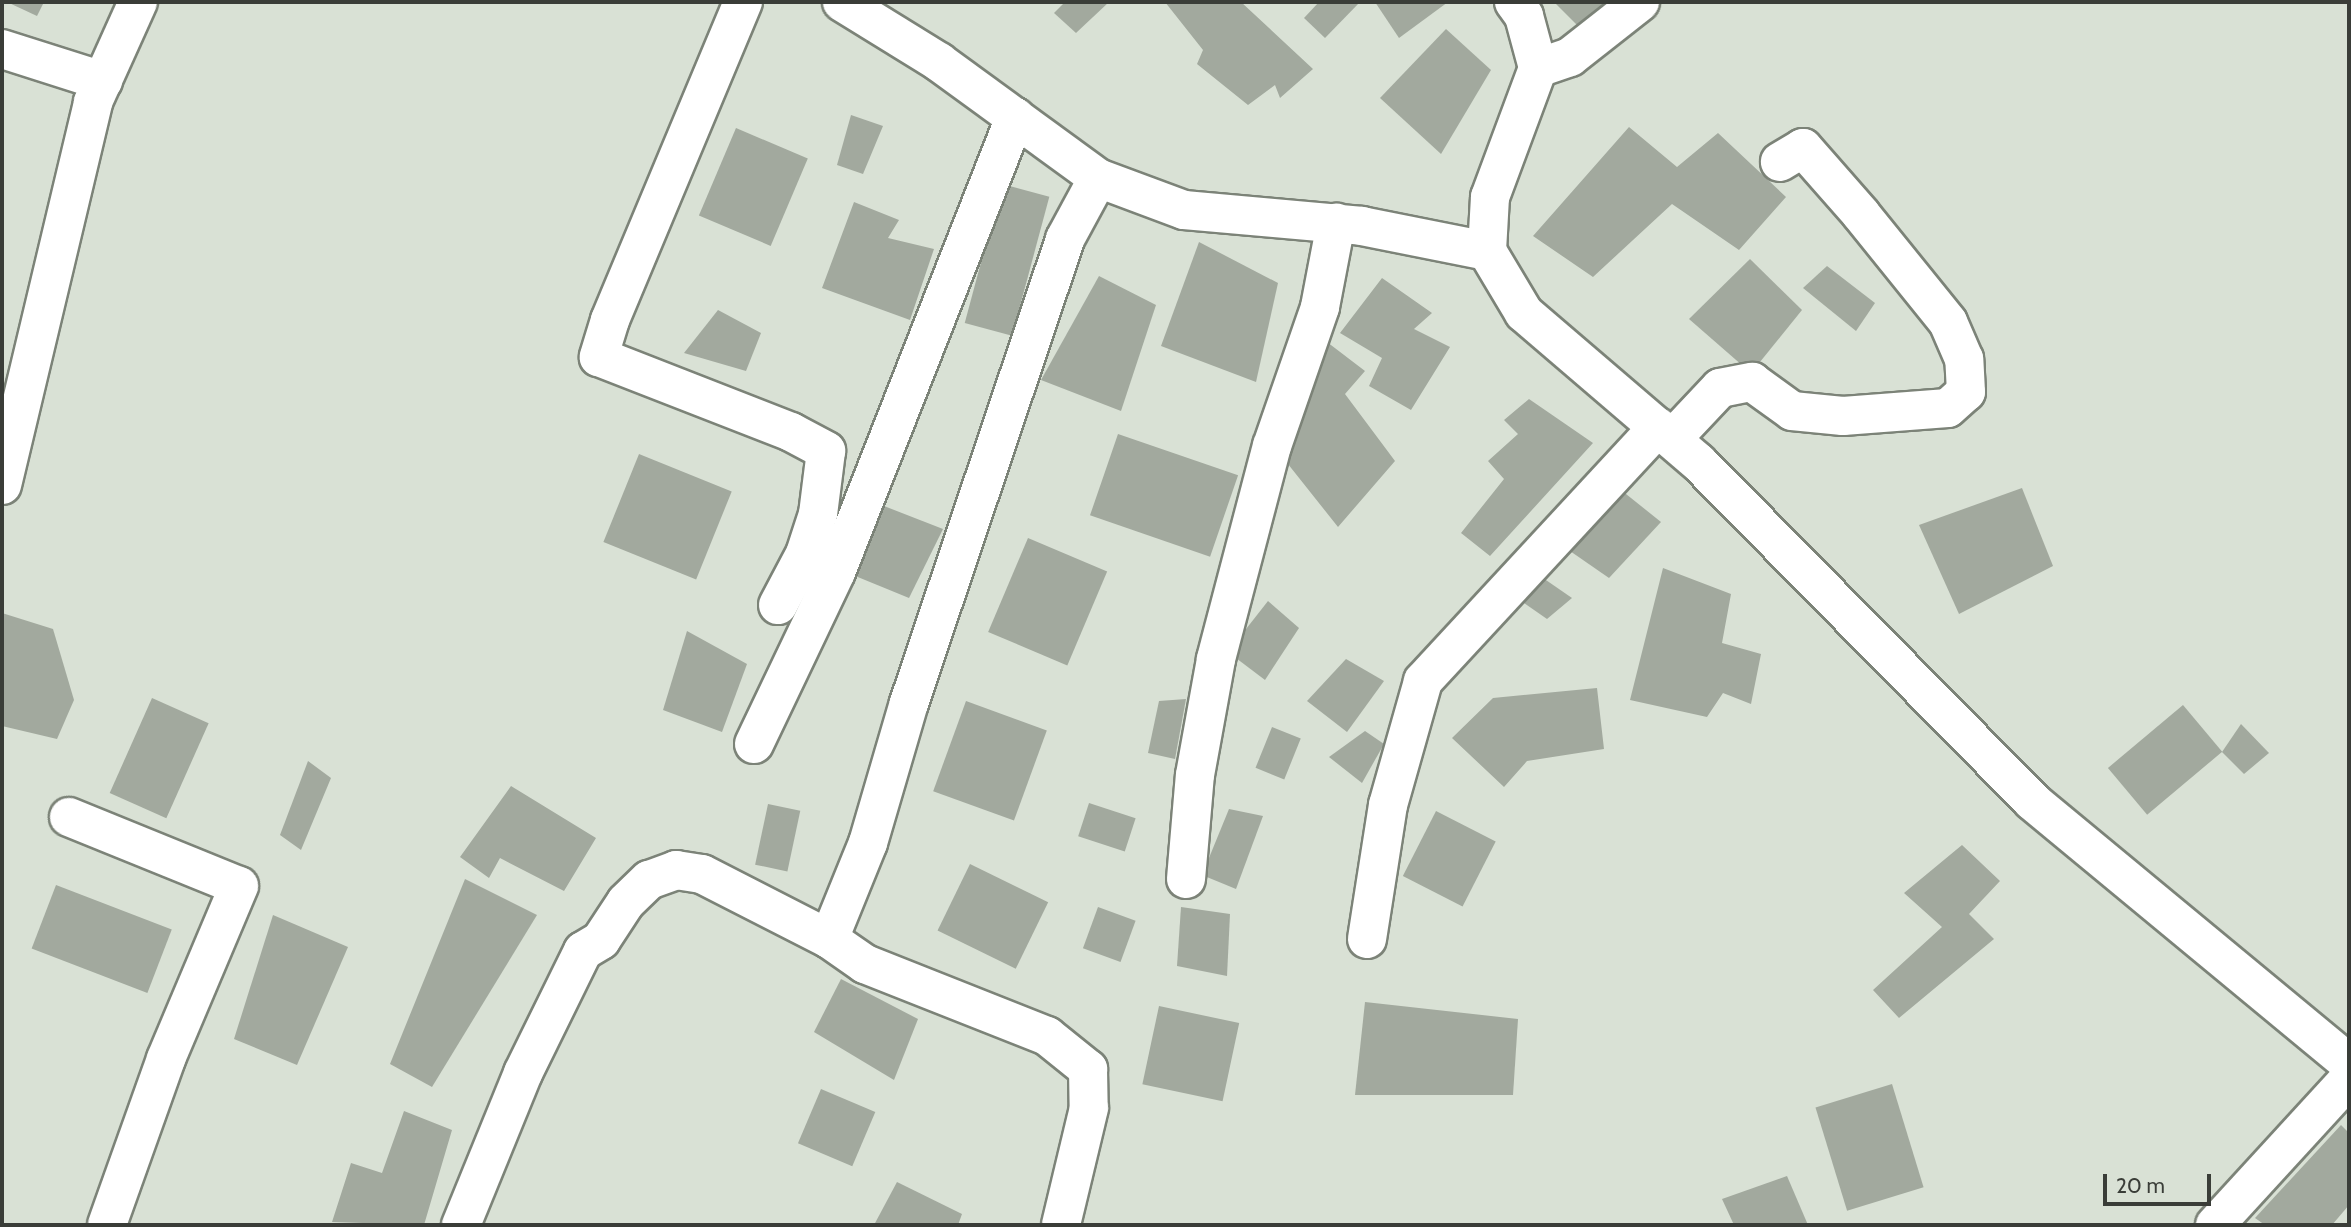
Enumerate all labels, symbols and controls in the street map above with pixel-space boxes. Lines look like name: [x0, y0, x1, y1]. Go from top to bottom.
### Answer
scale bar: [2106, 1160, 2214, 1204]
text: 20 m: [2116, 1173, 2165, 1198]

